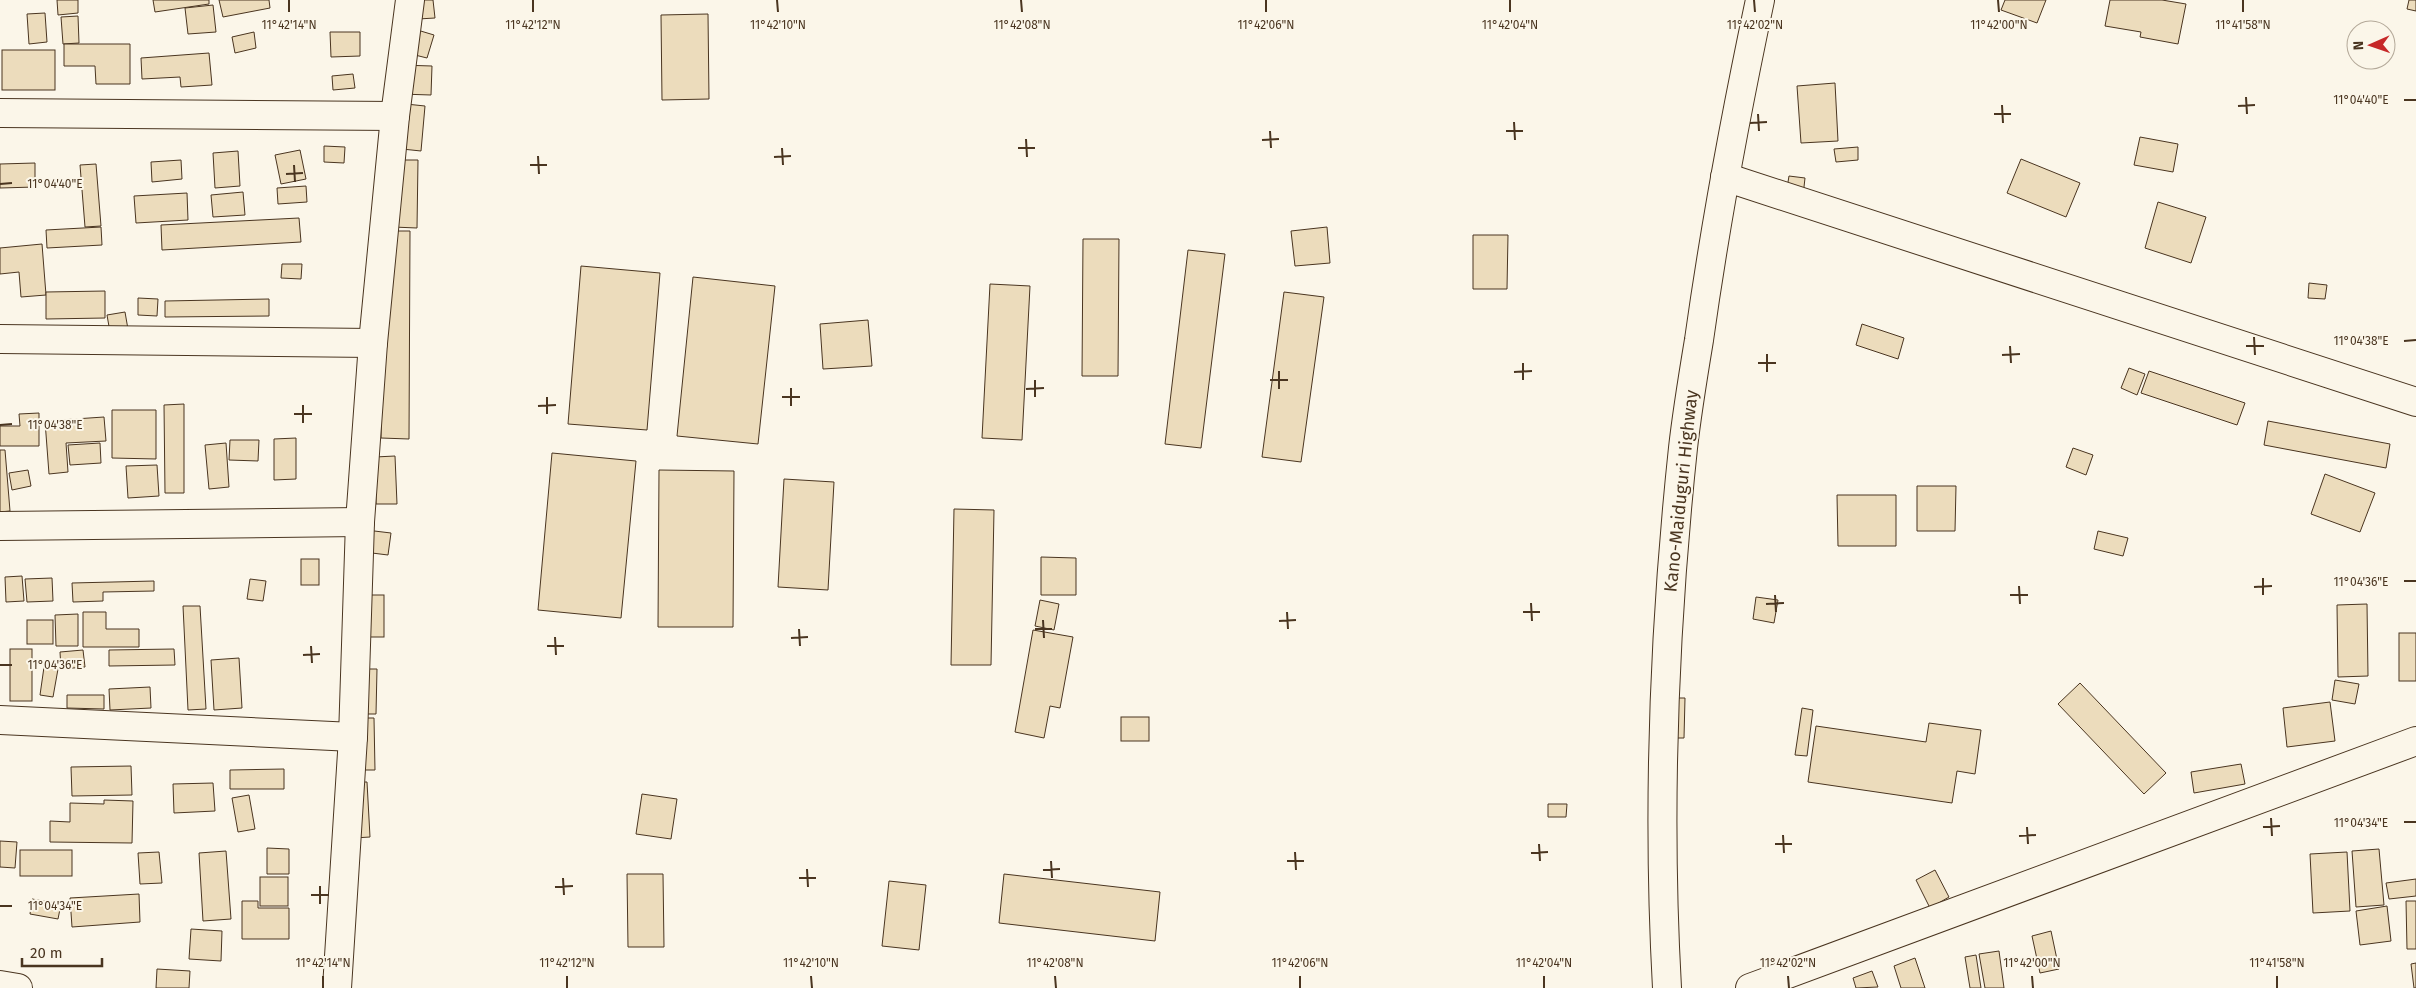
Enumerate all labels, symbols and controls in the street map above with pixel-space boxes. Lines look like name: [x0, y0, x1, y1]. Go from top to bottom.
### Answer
text: 11°42'14"N: [261, 18, 317, 32]
text: 11°42'12"N: [505, 18, 561, 32]
text: 11°42'10"N: [750, 18, 806, 32]
text: 11°42'08"N: [993, 18, 1051, 32]
text: 11°42'06"N: [1238, 18, 1294, 32]
text: 11°42'04"N: [1482, 18, 1538, 32]
text: 11°42'02"N: [1727, 18, 1783, 32]
text: 11°42'00"N: [1970, 18, 2028, 32]
text: 11°41'58"N: [2215, 18, 2271, 32]
north arrow: [2346, 20, 2396, 70]
text: N: [2350, 40, 2367, 50]
text: 11°04'40"E: [2333, 93, 2389, 107]
text: 11°04'40"E: [27, 177, 83, 191]
text: 11°04'38"E: [2333, 334, 2389, 348]
street label: Kano-Maiduguri Highway: [1659, 389, 1703, 593]
text: 11°04'38"E: [27, 418, 83, 432]
text: 11°04'36"E: [2334, 575, 2388, 589]
text: 11°04'36"E: [28, 658, 82, 672]
text: 11°04'34"E: [2334, 816, 2388, 830]
text: 11°04'34"E: [28, 899, 82, 913]
scale bar: [22, 936, 102, 968]
text: 20 m: [30, 944, 63, 962]
text: 11°42'14"N: [295, 956, 351, 970]
text: 11°42'12"N: [539, 956, 595, 970]
text: 11°42'10"N: [783, 956, 839, 970]
text: 11°42'08"N: [1026, 956, 1084, 970]
text: 11°42'06"N: [1272, 956, 1328, 970]
text: 11°42'04"N: [1516, 956, 1572, 970]
text: 11°42'02"N: [1760, 956, 1816, 970]
text: 11°42'00"N: [2003, 956, 2061, 970]
text: 11°41'58"N: [2249, 956, 2305, 970]

